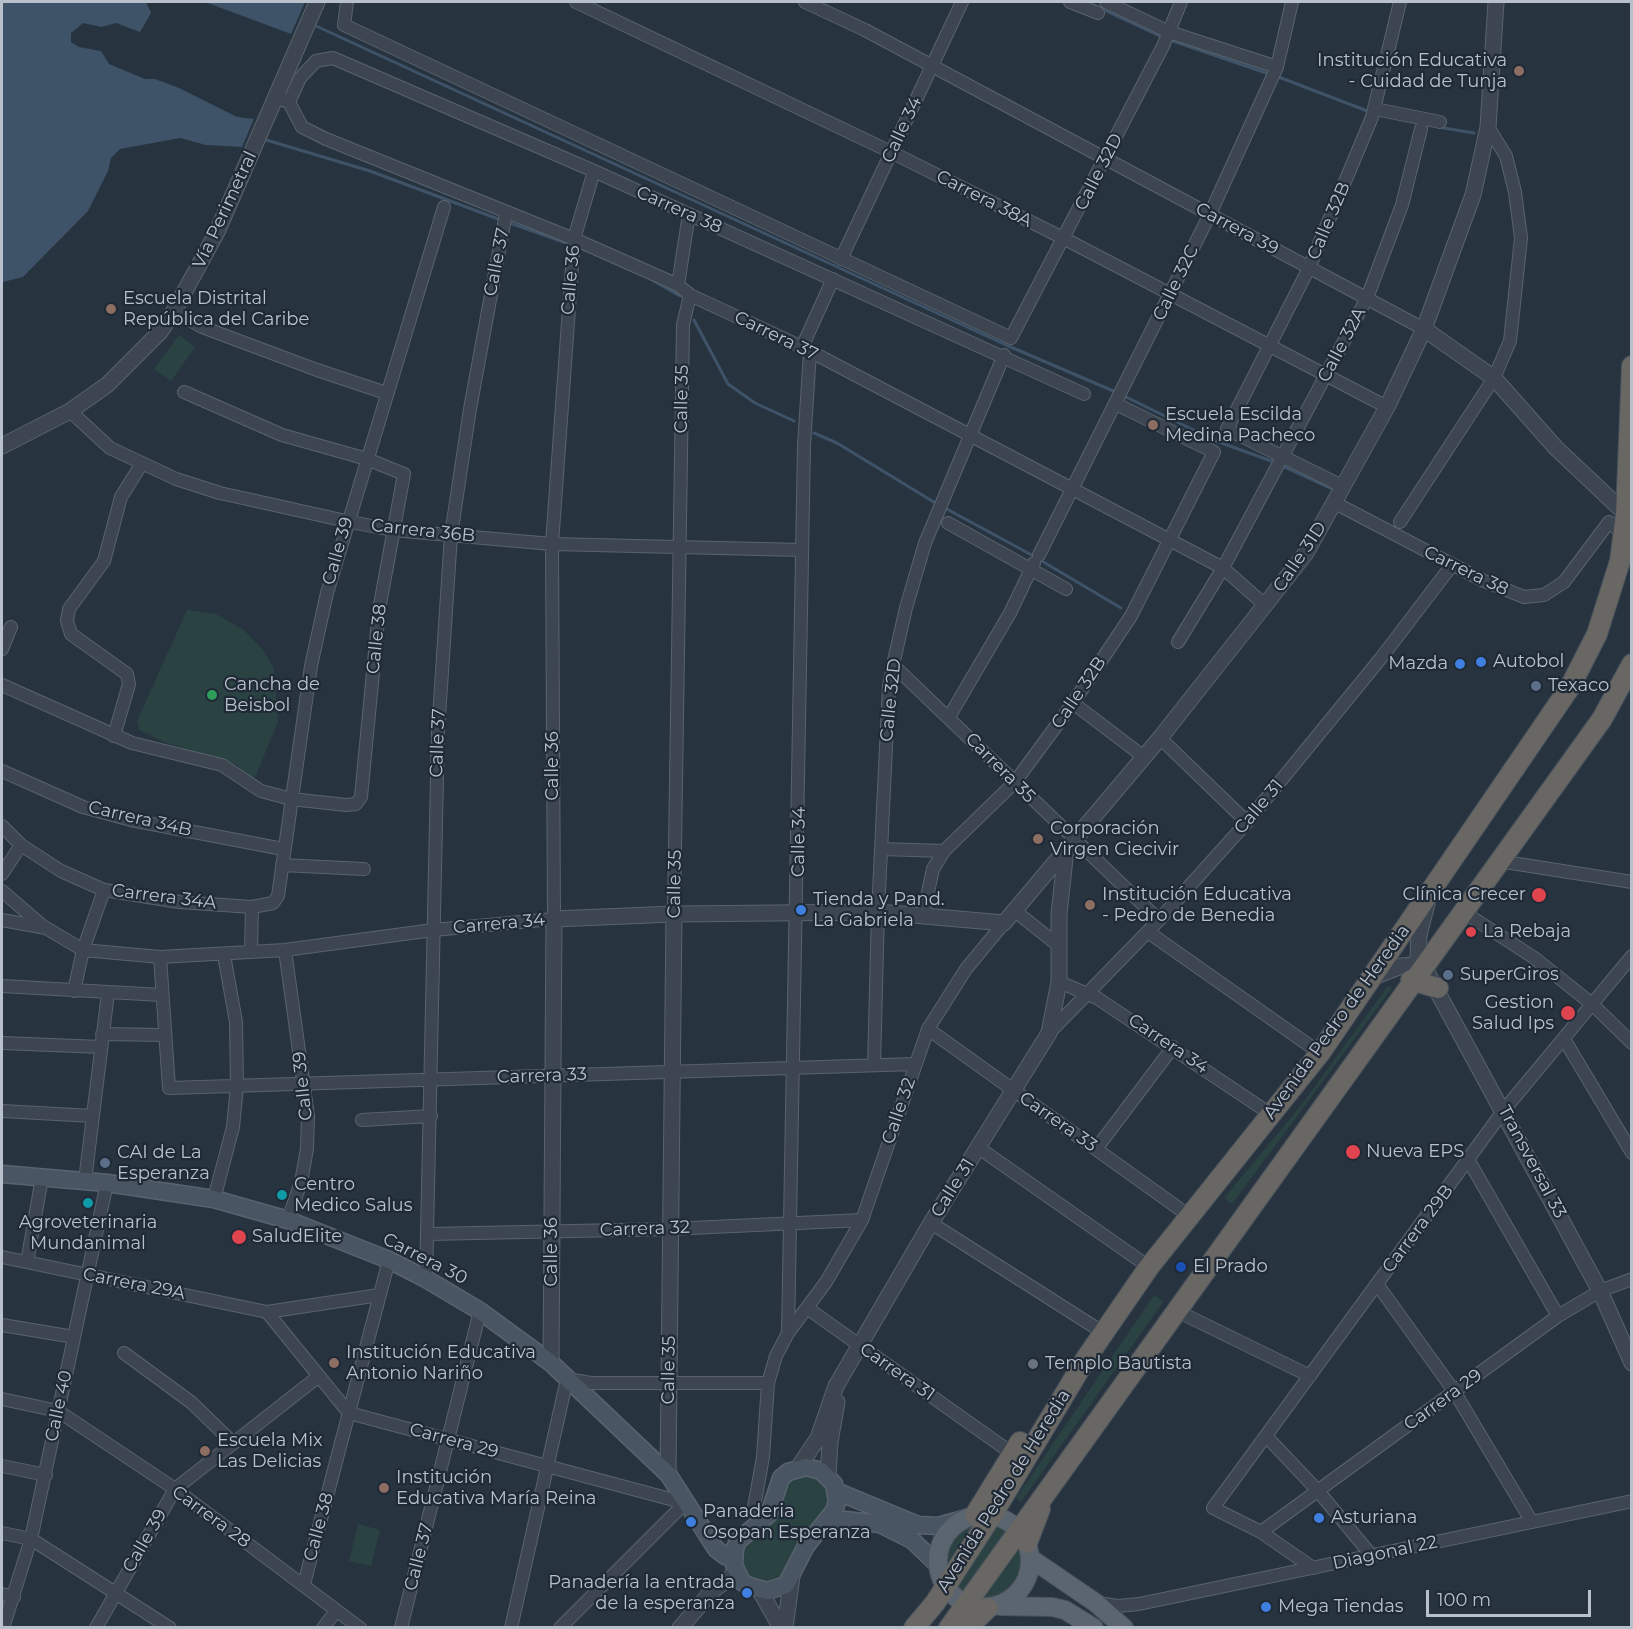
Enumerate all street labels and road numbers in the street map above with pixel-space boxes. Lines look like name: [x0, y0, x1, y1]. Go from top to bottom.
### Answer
street label: Calle 34: [877, 93, 927, 167]
street label: Calle 32D: [1070, 130, 1128, 214]
street label: Vía Perimetral: [188, 148, 262, 272]
street label: Carrera 38A: [933, 166, 1035, 232]
street label: Calle 32B: [1303, 179, 1355, 263]
street label: Carrera 38: [633, 181, 725, 239]
street label: Carrera 39: [1192, 198, 1282, 260]
street label: Calle 37: [480, 226, 514, 298]
street label: Calle 32C: [1148, 242, 1204, 324]
street label: Calle 36: [557, 244, 585, 316]
street label: Calle 32A: [1313, 304, 1371, 386]
street label: Carrera 37: [731, 306, 821, 366]
street label: Calle 35: [671, 364, 693, 434]
street label: Calle 39: [318, 515, 358, 587]
street label: Carrera 36B: [370, 515, 476, 547]
street label: Calle 31D: [1269, 518, 1331, 596]
street label: Carrera 38: [1420, 541, 1512, 601]
street label: Calle 38: [363, 603, 391, 675]
street label: Calle 32B: [1047, 653, 1111, 733]
street label: Calle 32D: [876, 657, 906, 743]
street label: Calle 37: [426, 708, 450, 778]
street label: Carrera 35: [960, 728, 1040, 808]
street label: Calle 36: [542, 731, 564, 801]
street label: Calle 31: [1230, 775, 1288, 839]
street label: Carrera 34B: [86, 797, 194, 841]
street label: Calle 34: [788, 807, 810, 877]
street label: Calle 35: [664, 849, 686, 919]
street label: Carrera 34A: [111, 880, 217, 914]
street label: Carrera 34: [452, 909, 546, 939]
street label: Avenida Pedro de Heredia: [1259, 921, 1415, 1123]
street label: Carrera 34: [1124, 1009, 1212, 1079]
street label: Calle 39: [289, 1050, 317, 1122]
street label: Carrera 33: [497, 1064, 587, 1088]
street label: Calle 32: [878, 1075, 920, 1147]
street label: Carrera 33: [1015, 1087, 1101, 1157]
street label: Transversal 33: [1493, 1102, 1571, 1222]
street label: Calle 31: [927, 1155, 979, 1221]
street label: Carrera 29B: [1378, 1181, 1458, 1277]
street label: Calle 36: [541, 1217, 563, 1287]
street label: Carrera 32: [600, 1217, 690, 1241]
street label: Carrera 30: [379, 1228, 471, 1290]
street label: Carrera 29A: [81, 1263, 187, 1305]
street label: Calle 35: [658, 1335, 680, 1405]
street label: Carrera 31: [855, 1338, 939, 1406]
street label: Carrera 29: [1400, 1364, 1486, 1436]
street label: Calle 40: [41, 1368, 77, 1444]
street label: Avenida Pedro de Heredia: [933, 1386, 1075, 1596]
street label: Carrera 29: [407, 1419, 501, 1463]
street label: Carrera 28: [168, 1481, 254, 1553]
street label: Calle 38: [299, 1490, 339, 1564]
street label: Calle 39: [118, 1505, 172, 1577]
street label: Calle 37: [400, 1521, 438, 1593]
street label: Diagonal 22: [1331, 1531, 1439, 1575]

